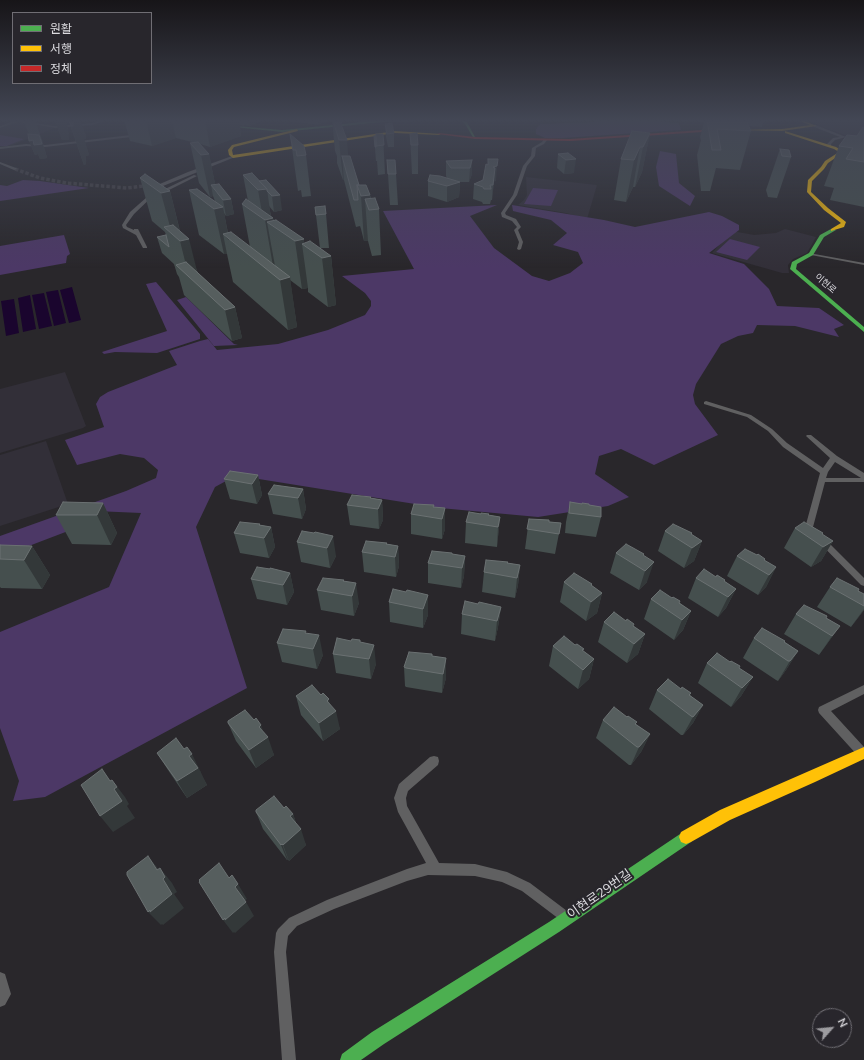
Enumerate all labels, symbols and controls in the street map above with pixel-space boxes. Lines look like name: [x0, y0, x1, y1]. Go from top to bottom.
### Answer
legend: [12, 12, 152, 84]
text: 원활: [50, 21, 72, 37]
text: 서행: [50, 41, 72, 57]
text: 정체: [50, 61, 72, 77]
street label: 이현로: [812, 272, 838, 296]
street label: 이현로29번길: [565, 867, 635, 923]
north arrow: [812, 1008, 852, 1048]
text: N: [834, 1016, 851, 1030]

